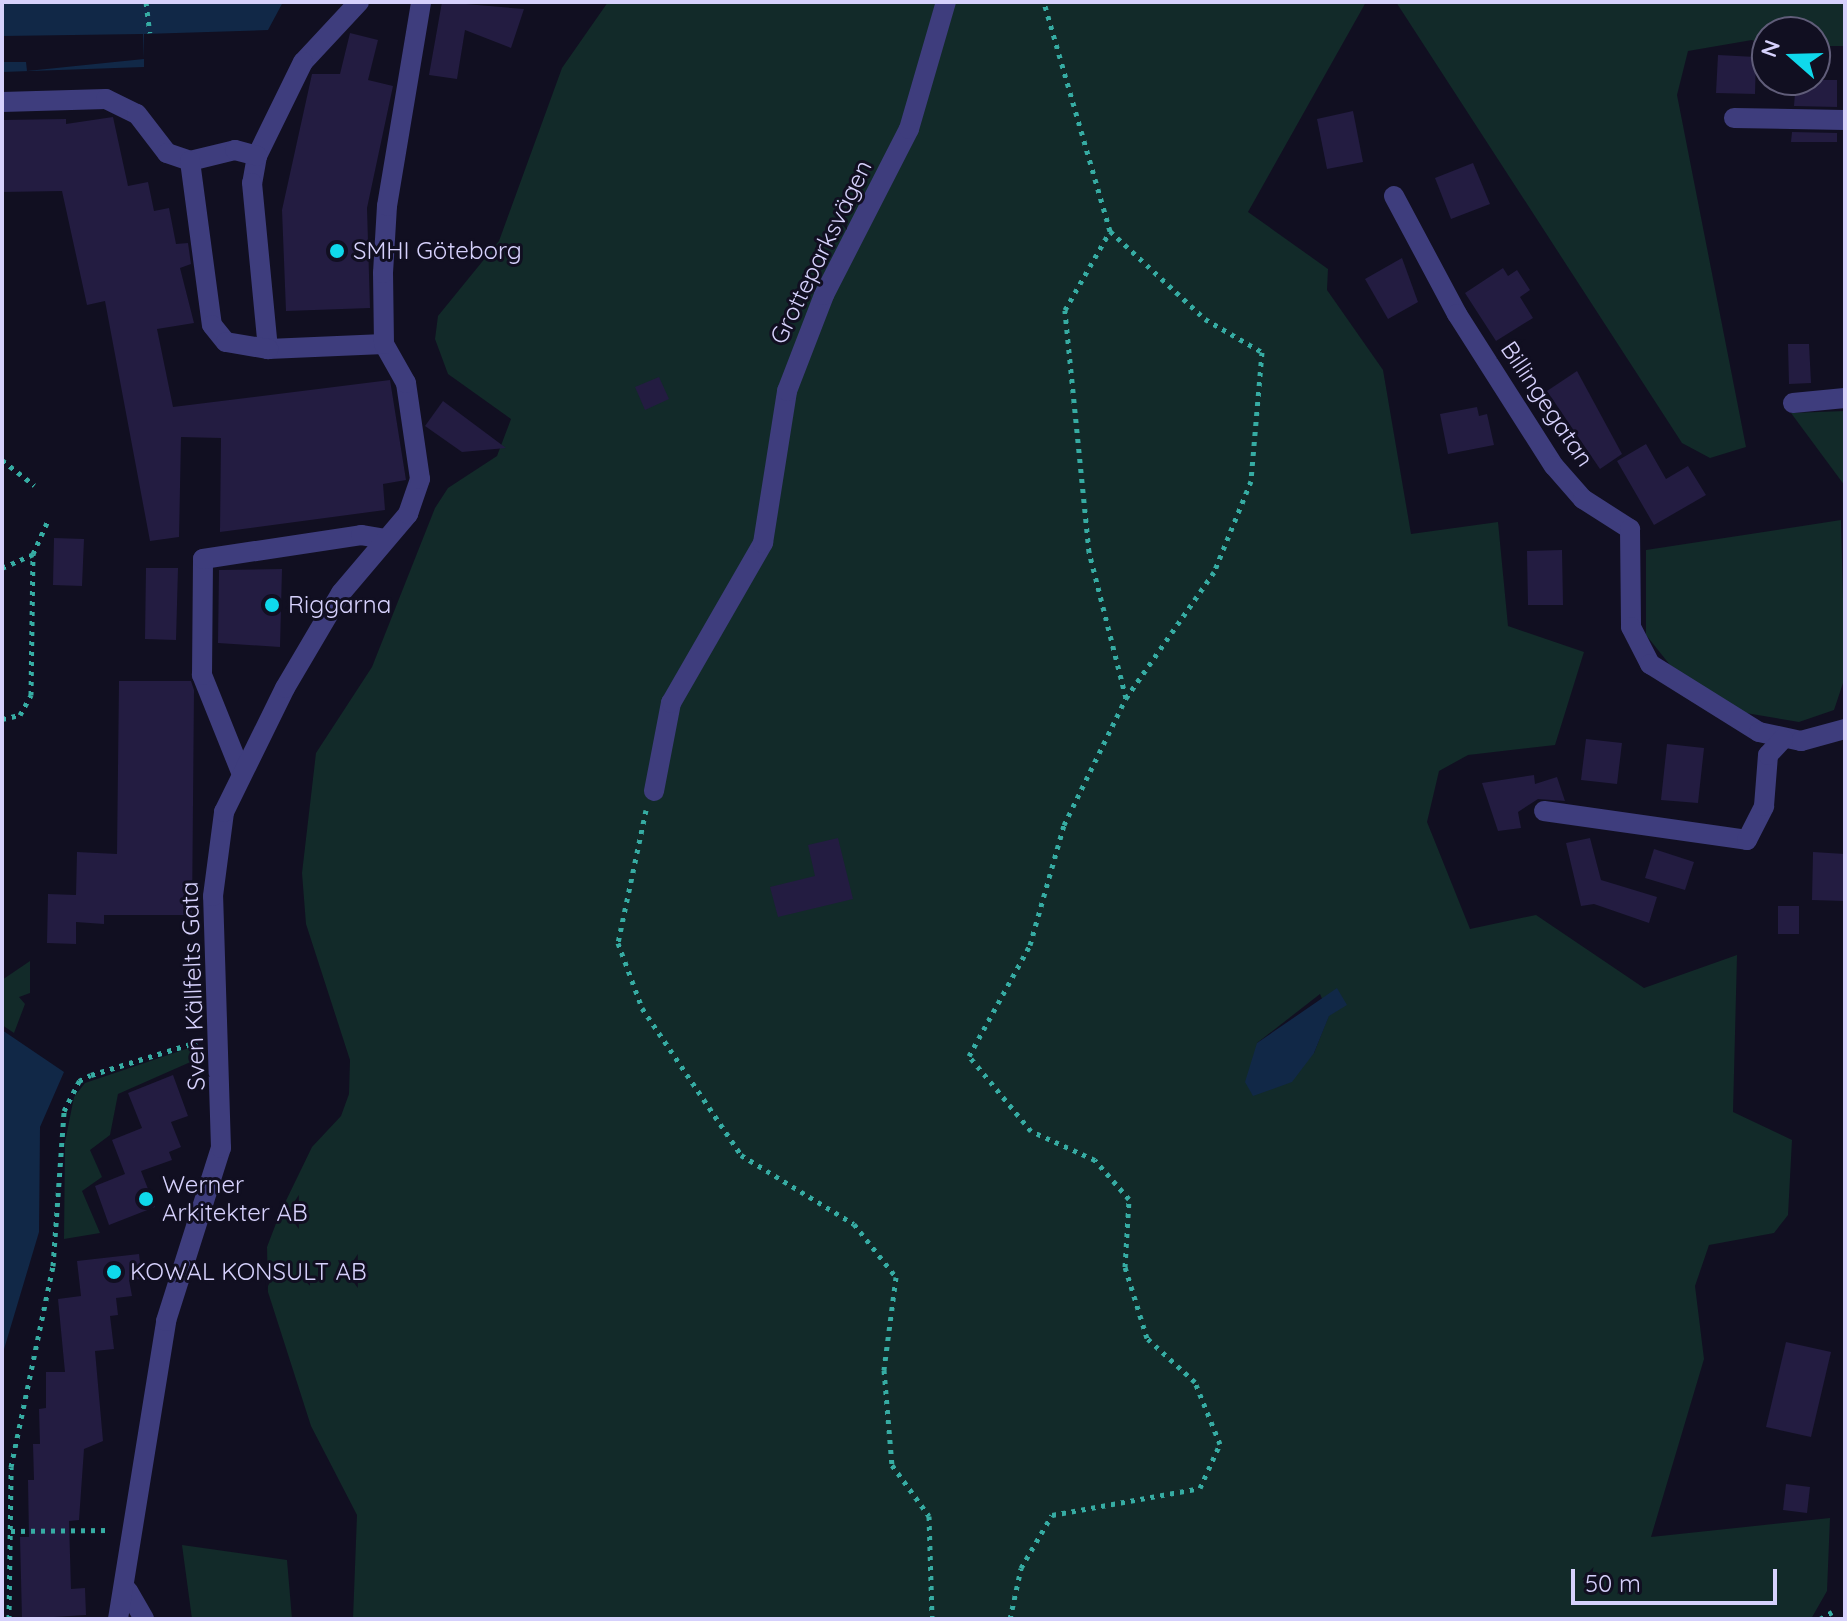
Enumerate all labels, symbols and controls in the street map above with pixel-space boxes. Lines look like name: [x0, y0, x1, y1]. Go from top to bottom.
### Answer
north arrow: [1751, 16, 1831, 96]
text: N: [1754, 36, 1786, 61]
street label: Grotteparksvägen: [764, 155, 878, 349]
place label: SMHI Göteborg: [353, 237, 522, 265]
marker: SMHI Göteborg: [328, 242, 346, 260]
street label: Billingegatan: [1495, 336, 1599, 472]
place label: Riggarna: [288, 591, 391, 619]
marker: Riggarna: [263, 596, 281, 614]
street label: Sven Källfelts Gata: [175, 881, 211, 1091]
place label: Werner Arkitekter AB: [162, 1171, 308, 1227]
marker: Werner Arkitekter AB: [137, 1190, 155, 1208]
place label: KOWAL KONSULT AB: [130, 1258, 367, 1286]
marker: KOWAL KONSULT AB: [105, 1263, 123, 1281]
scale bar: [1575, 1553, 1781, 1603]
text: 50 m: [1585, 1568, 1641, 1598]

